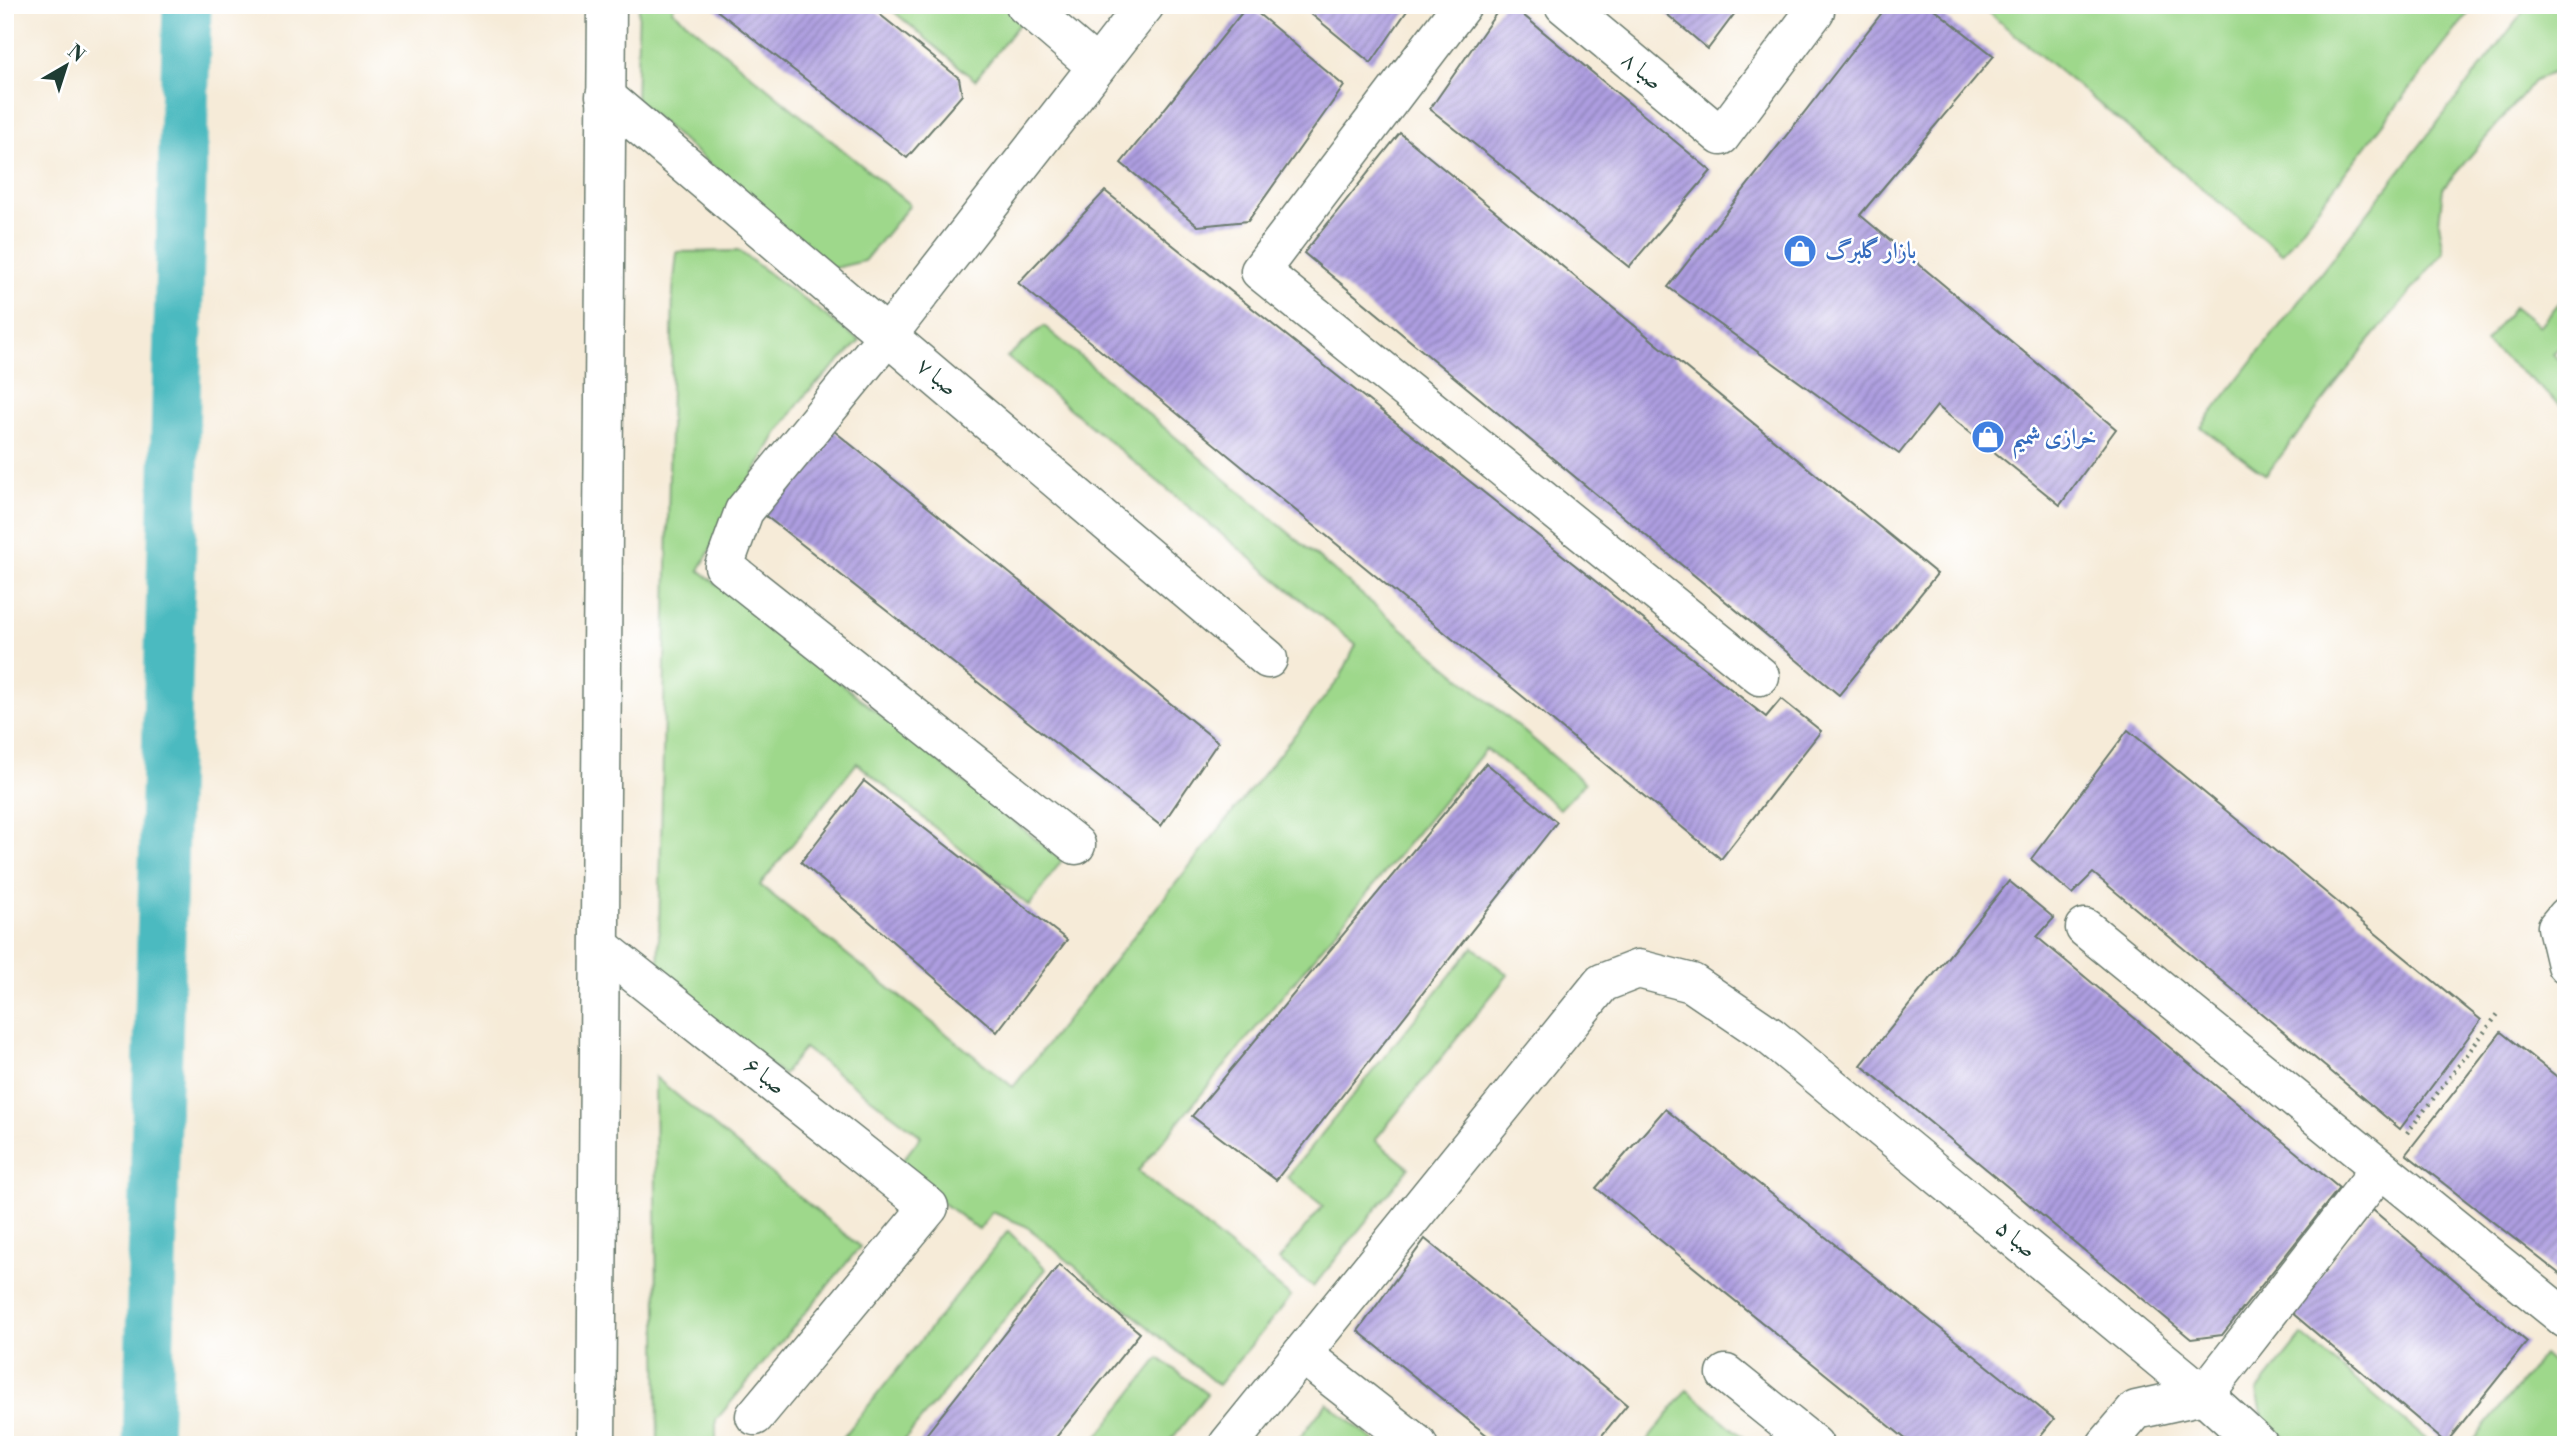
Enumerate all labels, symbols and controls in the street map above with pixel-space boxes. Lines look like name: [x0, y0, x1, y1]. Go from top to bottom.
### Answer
north arrow: [32, 32, 102, 102]
text: N: [63, 40, 89, 68]
street label: صبا ۸: [1616, 46, 1668, 96]
shop icon: بازار گلبرگ: [1781, 232, 1819, 270]
place label: بازار گلبرگ: [1825, 236, 1916, 265]
street label: صبا ۷: [911, 352, 963, 402]
shop icon: خرازی شمیم: [1969, 418, 2007, 456]
place label: خرازی شمیم: [2012, 423, 2097, 459]
street label: صبا ۶: [739, 1051, 791, 1101]
street label: صبا ۵: [1990, 1214, 2042, 1264]

